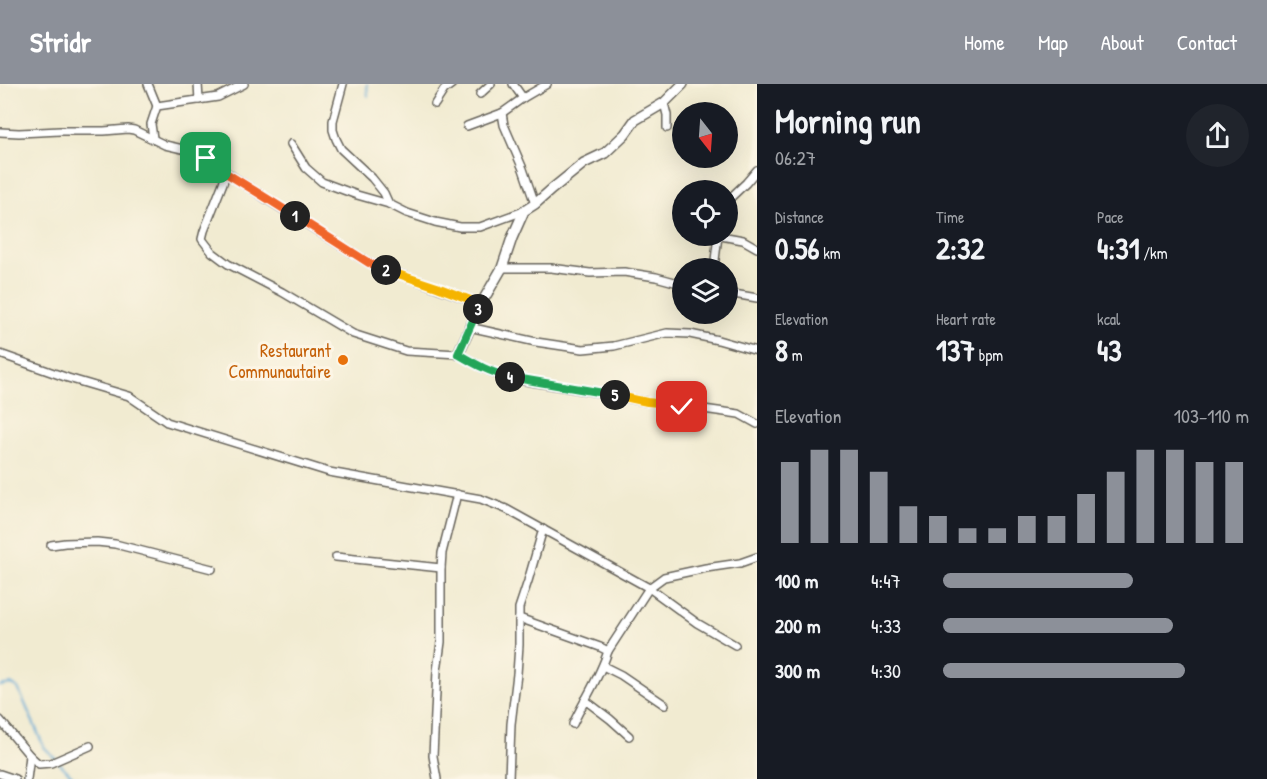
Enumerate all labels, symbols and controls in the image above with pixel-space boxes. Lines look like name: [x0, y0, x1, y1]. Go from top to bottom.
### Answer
text: Stridr: [30, 23, 91, 61]
text: Home: [964, 28, 1005, 57]
text: Map: [1038, 28, 1068, 57]
text: About: [1101, 28, 1144, 57]
text: Contact: [1177, 28, 1237, 57]
text: Morning run: [775, 99, 921, 143]
north arrow: [672, 102, 738, 168]
map controls: [672, 102, 738, 324]
button: share: [1186, 104, 1249, 167]
pin: [180, 132, 231, 183]
icon: arrive: [189, 141, 222, 174]
text: 06:27: [775, 144, 816, 171]
button: locate: [672, 180, 738, 246]
pin: 1: [280, 201, 310, 231]
text: 1: [292, 205, 298, 227]
text: Distance: [775, 206, 824, 228]
text: Time: [936, 206, 964, 228]
text: Pace: [1097, 206, 1124, 228]
text: 0.56: [775, 228, 820, 268]
text: 2:32: [936, 228, 984, 268]
text: 4:31: [1097, 228, 1140, 268]
text: km: [820, 242, 841, 264]
text: /km: [1140, 242, 1168, 264]
pin: 2: [371, 255, 401, 285]
button: layers: [672, 258, 738, 324]
text: 2: [382, 259, 390, 281]
pin: 3: [463, 294, 493, 324]
text: 3: [474, 298, 482, 320]
text: Elevation: [775, 308, 828, 330]
text: Heart rate: [936, 308, 996, 330]
text: kcal: [1097, 308, 1120, 330]
text: 8: [775, 330, 788, 370]
text: 137: [936, 330, 975, 370]
text: 43: [1097, 330, 1122, 370]
place label: Restaurant Communautaire: [228, 338, 332, 384]
text: m: [788, 344, 803, 366]
text: bpm: [975, 344, 1003, 366]
marker: Restaurant Communautaire: [336, 353, 350, 367]
pin: 4: [495, 362, 525, 392]
text: 4: [507, 366, 513, 388]
pin: 5: [600, 380, 630, 410]
pin: [656, 381, 707, 432]
text: 5: [612, 384, 618, 406]
icon: check: [665, 390, 698, 423]
text: Elevation: [775, 402, 841, 429]
text: 103–110 m: [1174, 402, 1249, 429]
text: 100 m: [775, 567, 818, 594]
text: 4:47: [871, 567, 901, 594]
text: 200 m: [775, 612, 820, 639]
text: 4:33: [871, 612, 901, 639]
text: 300 m: [775, 657, 820, 684]
text: 4:30: [871, 657, 901, 684]

